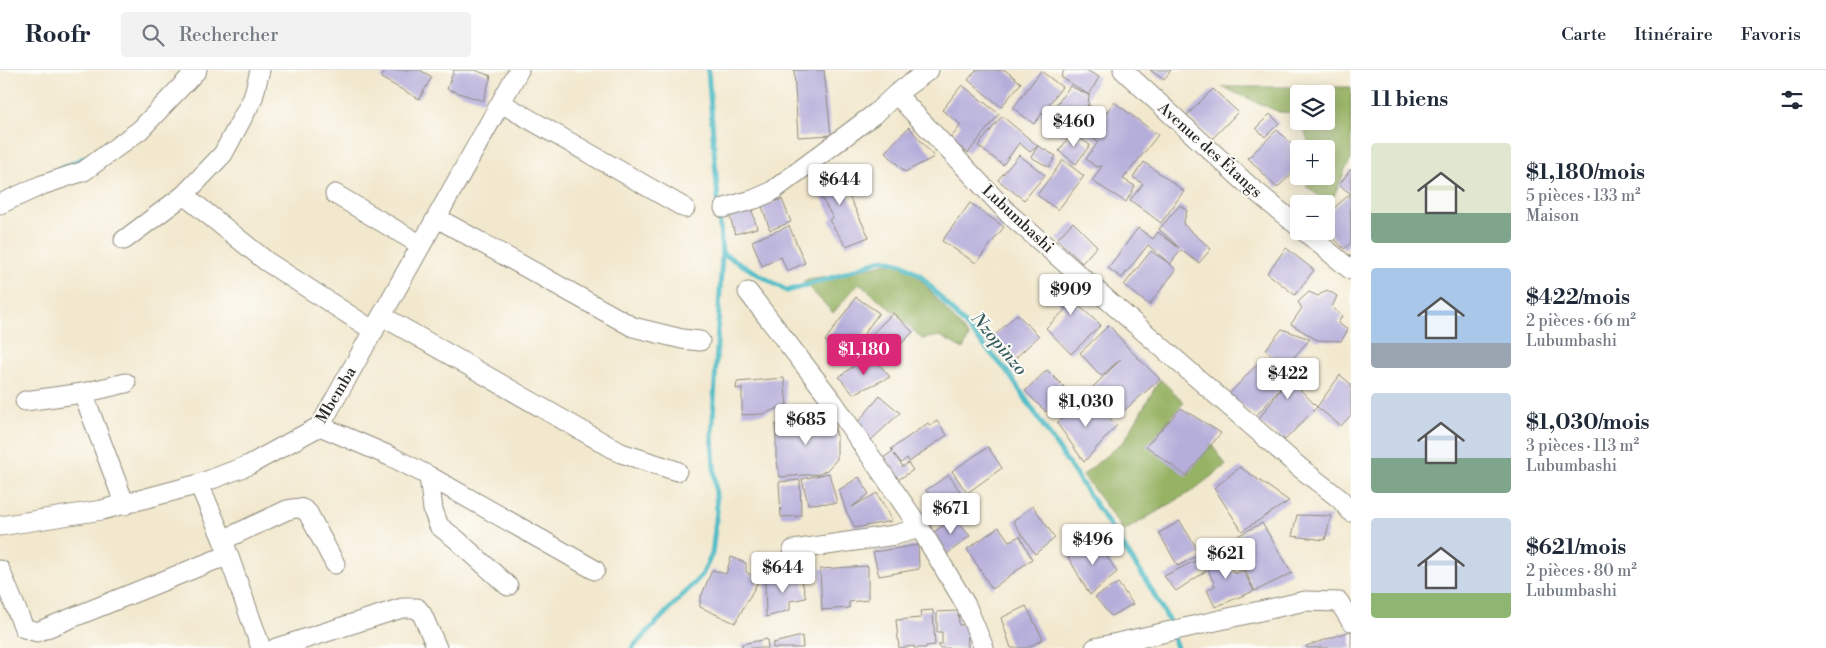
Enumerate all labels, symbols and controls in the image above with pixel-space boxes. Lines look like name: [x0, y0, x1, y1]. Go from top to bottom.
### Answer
search box: [121, 12, 471, 57]
text: Roofr: [25, 20, 91, 50]
icon: search: [139, 21, 167, 49]
text: Rechercher: [179, 23, 278, 47]
text: Carte: [1561, 23, 1606, 46]
text: Itinéraire: [1634, 23, 1713, 46]
text: Favoris: [1741, 23, 1801, 46]
map controls: [1290, 85, 1335, 240]
button: layers: [1290, 85, 1335, 130]
icon: filters: [1778, 86, 1806, 114]
text: 11 biens: [1371, 87, 1448, 113]
street label: Avenue des Étangs: [1153, 96, 1268, 202]
pin: $460: [1044, 106, 1104, 148]
text: $460: [1053, 112, 1095, 132]
button: +: [1290, 140, 1335, 185]
text: $1,180/mois: [1526, 160, 1645, 186]
icon: home: [1411, 163, 1471, 223]
pin: $644: [810, 164, 870, 206]
text: $644: [819, 170, 861, 190]
street label: Lubumbashi: [978, 181, 1058, 257]
text: 5 pièces · 133 m²: [1526, 186, 1641, 206]
button: −: [1290, 195, 1335, 240]
text: Maison: [1526, 206, 1579, 226]
pin: $909: [1041, 274, 1101, 316]
text: $909: [1050, 280, 1092, 300]
text: $422/mois: [1526, 285, 1630, 311]
icon: home: [1411, 288, 1471, 348]
water label: Nzopinzo: [965, 307, 1032, 380]
text: 2 pièces · 66 m²: [1526, 311, 1636, 331]
text: Lubumbashi: [1526, 331, 1617, 351]
pin: $1,180: [823, 334, 905, 376]
text: $1,180: [838, 340, 890, 360]
pin: $422: [1258, 358, 1318, 400]
street label: Mbemba: [311, 362, 361, 427]
text: $422: [1268, 364, 1308, 384]
pin: $1,030: [1045, 386, 1127, 428]
text: $1,030: [1058, 392, 1114, 412]
pin: $685: [776, 404, 836, 446]
text: $685: [786, 410, 826, 430]
text: $1,030/mois: [1526, 410, 1650, 436]
icon: home: [1411, 413, 1471, 473]
text: 3 pièces · 113 m²: [1526, 436, 1639, 456]
text: Lubumbashi: [1526, 456, 1617, 476]
pin: $671: [921, 492, 981, 535]
text: $671: [933, 499, 969, 519]
pin: $496: [1063, 524, 1123, 566]
text: $496: [1073, 530, 1113, 550]
text: $621/mois: [1526, 535, 1626, 561]
pin: $621: [1196, 538, 1256, 580]
icon: home: [1411, 538, 1471, 598]
text: $621: [1207, 544, 1245, 564]
pin: $644: [753, 552, 813, 594]
text: $644: [762, 558, 804, 578]
text: 2 pièces · 80 m²: [1526, 561, 1637, 581]
text: Lubumbashi: [1526, 581, 1617, 601]

